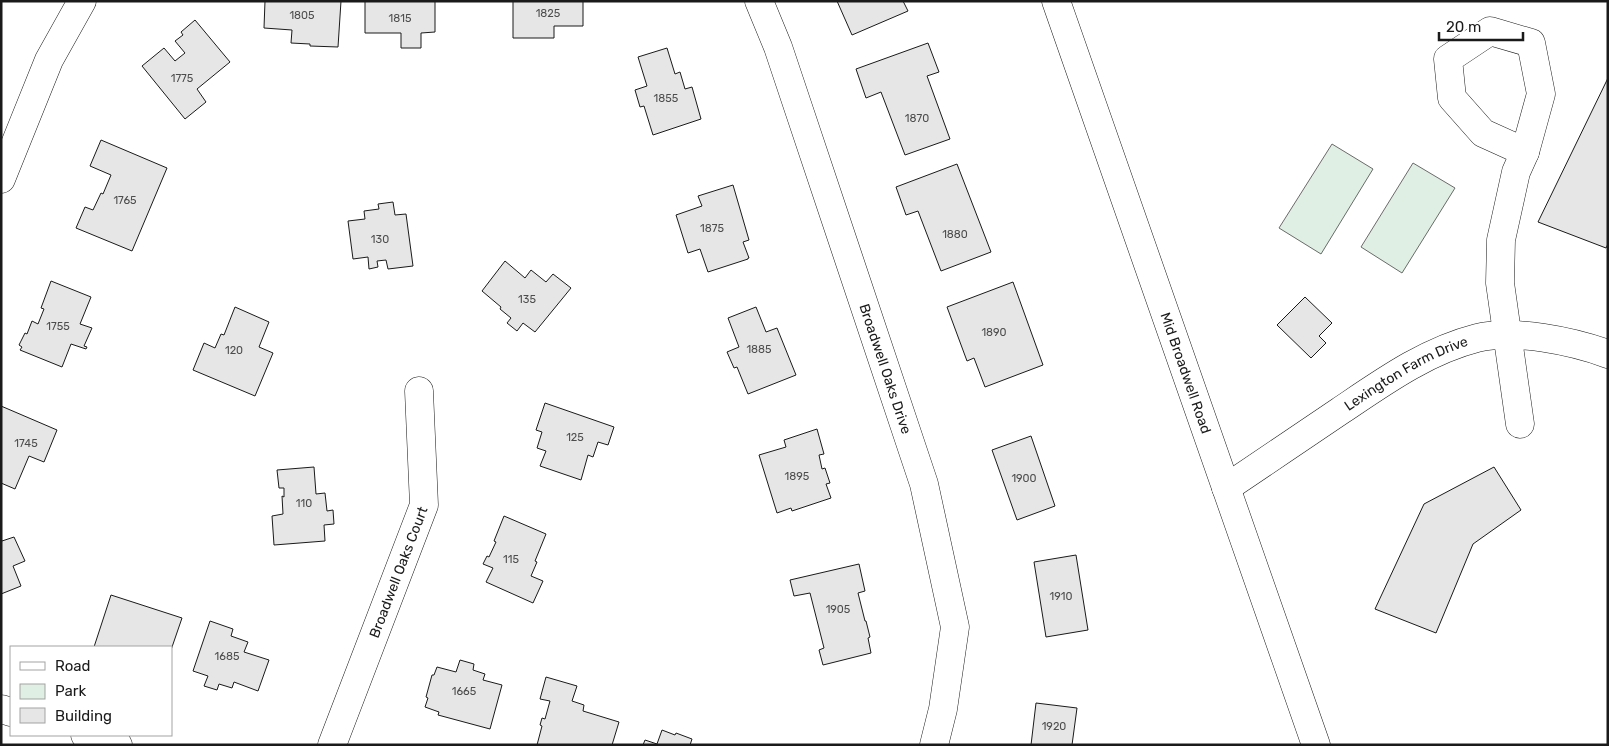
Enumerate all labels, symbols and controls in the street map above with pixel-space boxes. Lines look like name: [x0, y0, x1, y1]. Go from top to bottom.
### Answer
house number: 1825: [536, 7, 561, 20]
house number: 1805: [289, 9, 315, 22]
scale bar: [1439, 10, 1523, 42]
house number: 1815: [389, 12, 412, 25]
text: 20 m: [1446, 18, 1481, 36]
house number: 1775: [171, 72, 194, 85]
house number: 1855: [654, 92, 679, 105]
house number: 1870: [905, 112, 929, 125]
house number: 1765: [113, 194, 137, 207]
house number: 1875: [700, 222, 724, 235]
house number: 1880: [942, 228, 968, 241]
house number: 130: [371, 233, 389, 246]
house number: 135: [518, 293, 536, 306]
street label: Broadwell Oaks Drive: [855, 302, 915, 436]
street label: Mid Broadwell Road: [1156, 310, 1215, 436]
house number: 1755: [46, 320, 70, 333]
house number: 1890: [981, 326, 1007, 339]
street label: Lexington Farm Drive: [1341, 333, 1470, 415]
house number: 1885: [746, 343, 772, 356]
house number: 120: [225, 344, 243, 357]
house number: 125: [566, 431, 584, 444]
house number: 1745: [14, 437, 38, 450]
house number: 1895: [785, 470, 810, 483]
house number: 1900: [1011, 472, 1037, 485]
house number: 110: [296, 497, 312, 510]
street label: Broadwell Oaks Court: [366, 504, 432, 641]
house number: 115: [503, 553, 519, 566]
house number: 1910: [1050, 590, 1072, 603]
house number: 1905: [826, 603, 851, 616]
legend: [10, 646, 172, 736]
house number: 1685: [215, 650, 240, 663]
text: Road: [55, 657, 91, 675]
text: Park: [55, 682, 86, 700]
house number: 1665: [452, 685, 477, 698]
text: Building: [55, 707, 112, 725]
house number: 1920: [1042, 720, 1066, 733]

